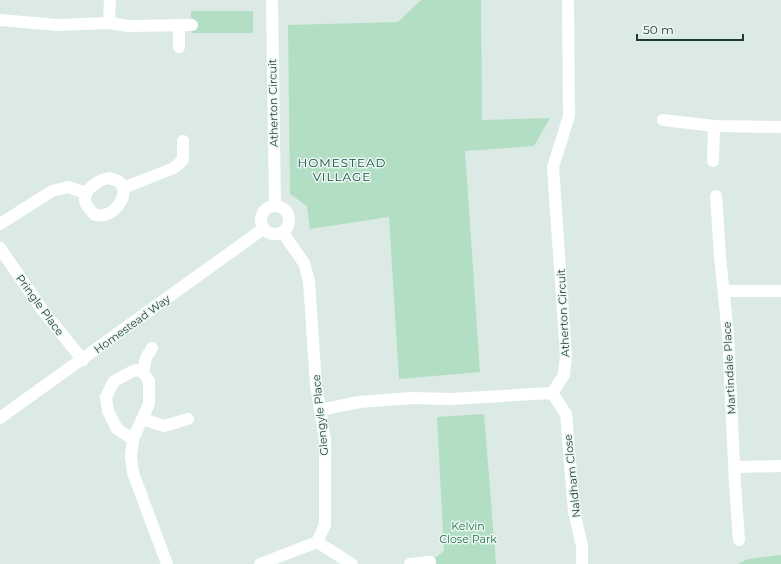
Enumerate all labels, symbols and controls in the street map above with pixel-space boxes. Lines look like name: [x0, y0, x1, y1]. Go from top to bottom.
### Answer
scale bar: [637, 16, 743, 42]
text: 50 m: [643, 22, 674, 37]
street label: Atherton Circuit: [265, 58, 281, 147]
district label: HOMESTEAD VILLAGE: [297, 155, 387, 184]
street label: Atherton Circuit: [554, 268, 572, 357]
street label: Pringle Place: [13, 272, 67, 339]
street label: Homestead Way: [91, 292, 173, 356]
street label: Martindale Place: [720, 321, 738, 415]
street label: Glengyle Place: [309, 373, 331, 456]
street label: Naldham Close: [561, 433, 583, 519]
park label: Kelvin Close Park: [439, 519, 497, 546]

